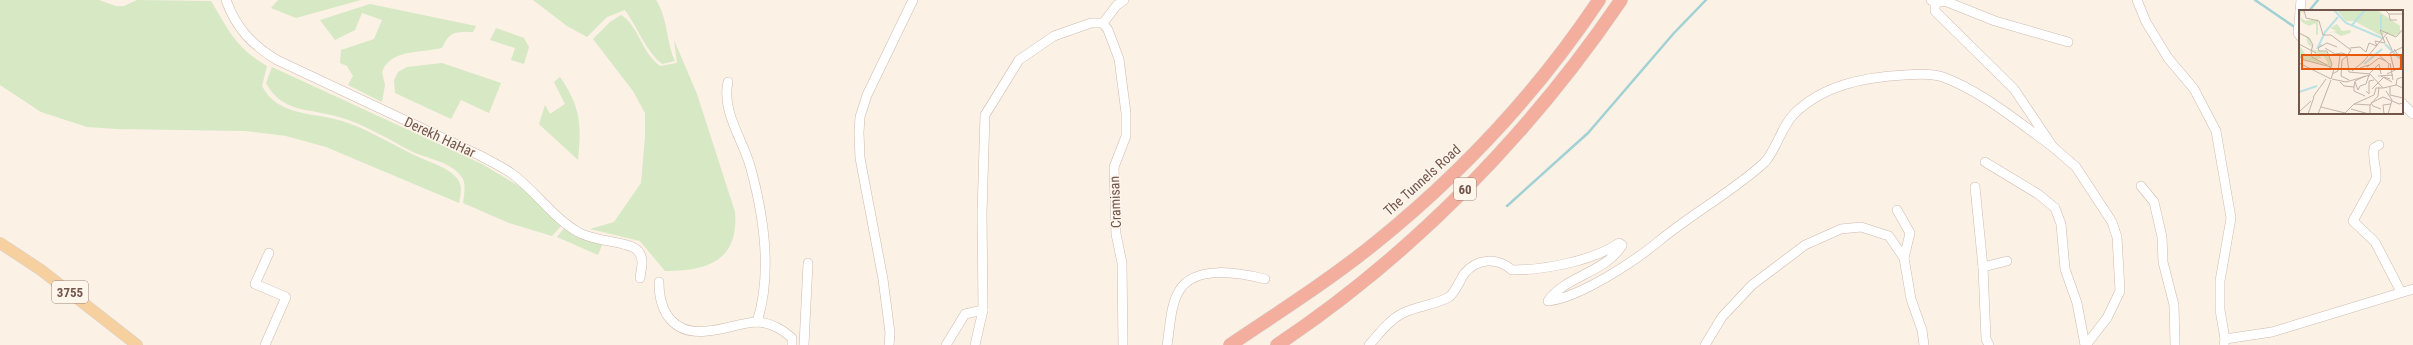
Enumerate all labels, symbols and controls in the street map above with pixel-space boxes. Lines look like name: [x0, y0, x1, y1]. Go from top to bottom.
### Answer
inset map: [2299, 10, 2403, 114]
street label: Derekh HaHar: [402, 114, 478, 160]
street label: The Tunnels Road: [1380, 141, 1464, 219]
street label: Cramisan: [1106, 176, 1124, 228]
road number: 60: [1454, 178, 1476, 200]
road number: 3755: [52, 281, 88, 303]

